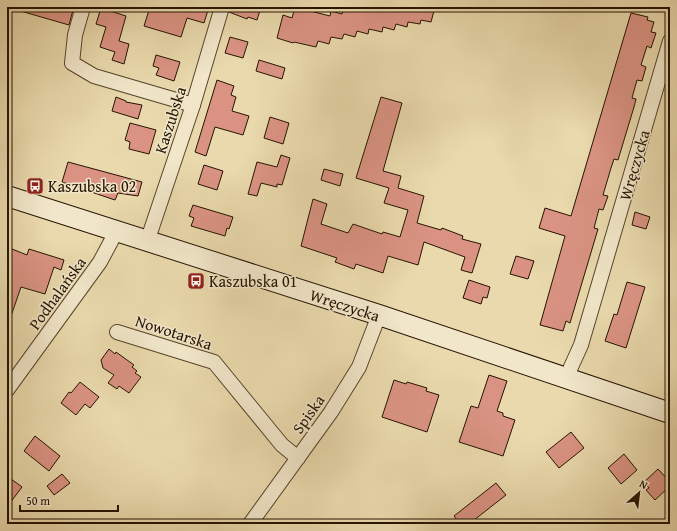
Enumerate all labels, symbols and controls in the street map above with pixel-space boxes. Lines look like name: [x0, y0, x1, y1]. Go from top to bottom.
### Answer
street label: Kaszubska: [148, 83, 192, 157]
street label: Wręczycka: [612, 127, 656, 203]
place label: Kaszubska 02: [48, 174, 136, 198]
bus stop icon: Kaszubska 02: [25, 176, 45, 196]
street label: Podhalańska: [22, 251, 92, 334]
place label: Kaszubska 01: [209, 269, 297, 293]
bus stop icon: Kaszubska 01: [186, 271, 206, 291]
street label: Wręczycka: [307, 282, 384, 328]
street label: Nowotarska: [132, 308, 216, 356]
street label: Spiska: [286, 389, 330, 438]
north arrow: [619, 473, 659, 513]
text: N: [637, 475, 651, 493]
scale bar: [20, 487, 118, 513]
text: 50 m: [26, 492, 50, 509]

